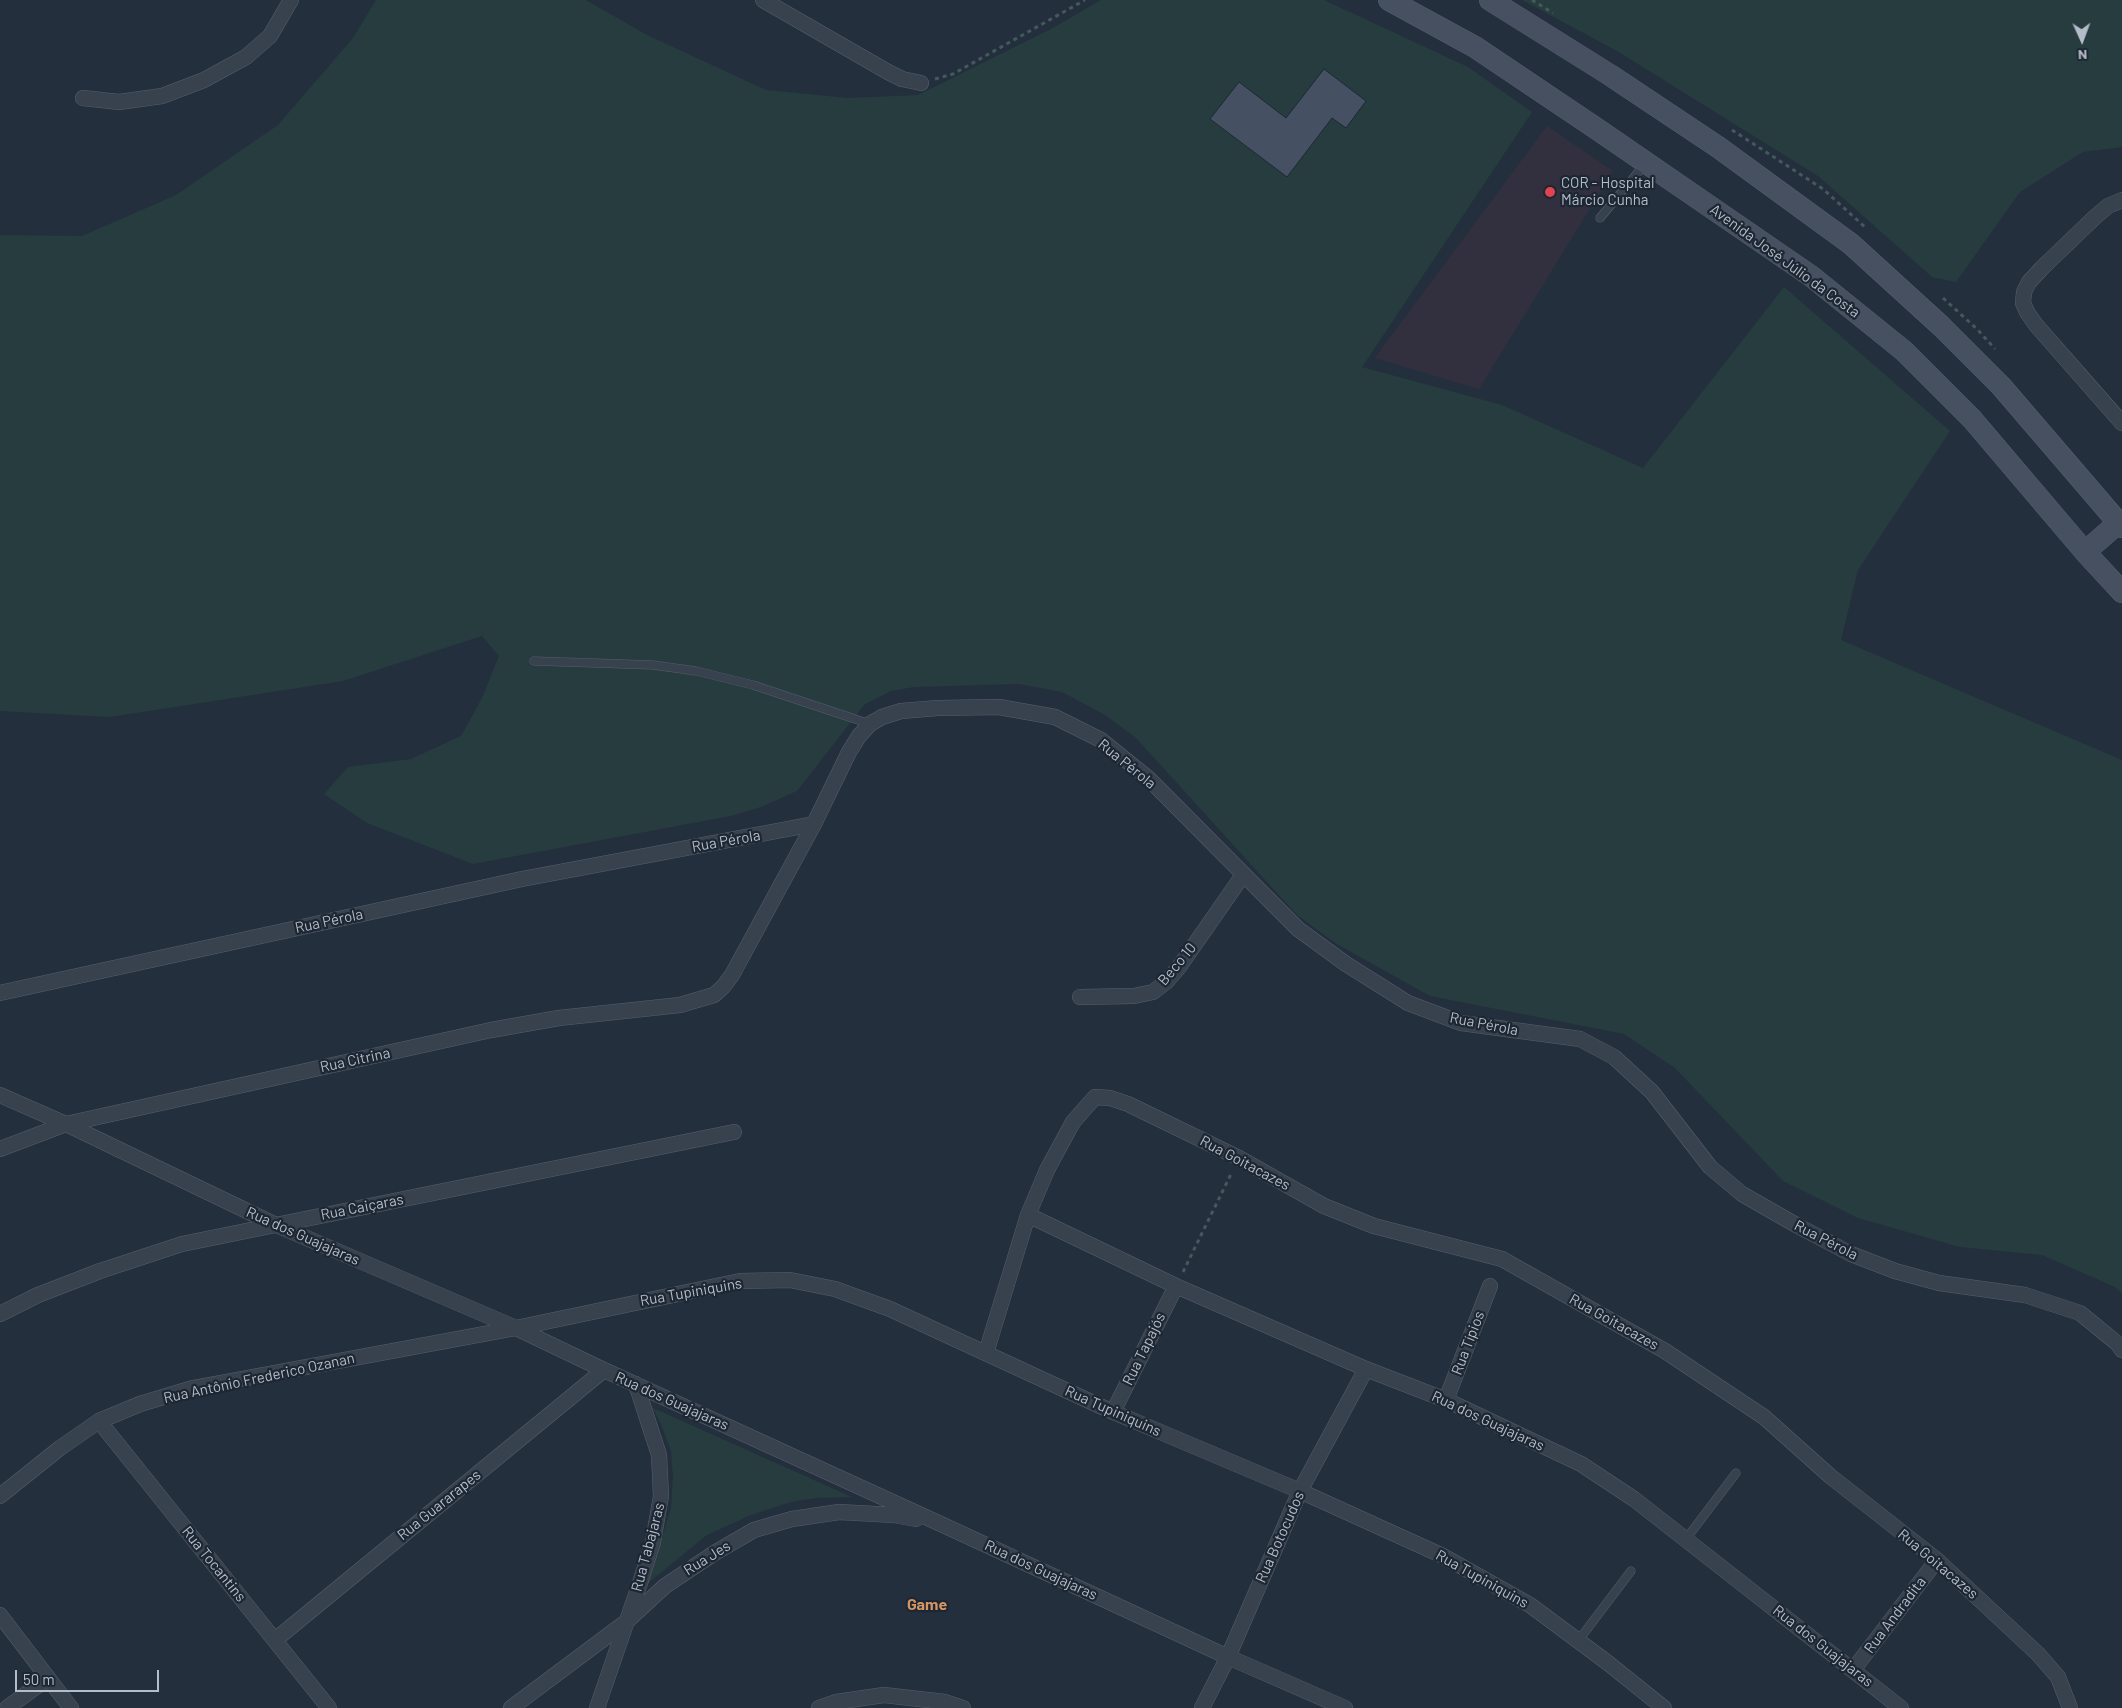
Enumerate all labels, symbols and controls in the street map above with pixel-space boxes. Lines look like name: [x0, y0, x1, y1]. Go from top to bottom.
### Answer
north arrow: [2057, 15, 2107, 65]
text: N: [2078, 47, 2087, 64]
place label: COR - Hospital Márcio Cunha: [1561, 174, 1654, 209]
marker: COR - Hospital Márcio Cunha: [1543, 185, 1557, 199]
street label: Avenida José Júlio da Costa: [1706, 201, 1864, 321]
street label: Rua Pérola: [1094, 735, 1160, 793]
street label: Rua Pérola: [690, 826, 762, 856]
street label: Rua Pérola: [293, 905, 365, 937]
street label: Beco 10: [1154, 939, 1200, 989]
street label: Rua Pérola: [1448, 1009, 1520, 1039]
street label: Rua Citrina: [318, 1044, 392, 1076]
street label: Rua Goitacazes: [1197, 1132, 1293, 1194]
street label: Rua Caiçaras: [319, 1190, 405, 1224]
street label: Rua dos Guajajaras: [243, 1203, 363, 1269]
street label: Rua Pérola: [1791, 1216, 1861, 1264]
street label: Rua Tupiniquins: [639, 1274, 743, 1310]
street label: Rua Goitacazes: [1566, 1290, 1662, 1354]
street label: Rua Típios: [1448, 1308, 1488, 1378]
street label: Rua Tapajós: [1119, 1310, 1169, 1388]
street label: Rua Antônio Frederico Ozanan: [162, 1349, 356, 1407]
street label: Rua dos Guajajaras: [612, 1368, 732, 1434]
street label: Rua Tupiniquins: [1062, 1382, 1164, 1440]
street label: Rua dos Guajajaras: [1429, 1387, 1547, 1455]
street label: Rua Guararapes: [394, 1466, 484, 1544]
street label: Rua Botocudos: [1252, 1488, 1308, 1586]
street label: Rua Tabajaras: [627, 1501, 669, 1593]
street label: Rua Tocantins: [178, 1523, 250, 1605]
street label: Rua Goitacazes: [1894, 1525, 1982, 1603]
street label: Rua dos Guajajaras: [982, 1536, 1100, 1604]
street label: Rua Jes: [680, 1537, 734, 1579]
street label: Rua Tupiniquins: [1432, 1546, 1532, 1612]
street label: Rua Andradita: [1860, 1573, 1930, 1657]
district label: Game: [907, 1595, 947, 1615]
street label: Rua dos Guajajaras: [1769, 1601, 1877, 1691]
scale bar: [18, 1660, 161, 1692]
text: 50 m: [23, 1670, 55, 1688]

